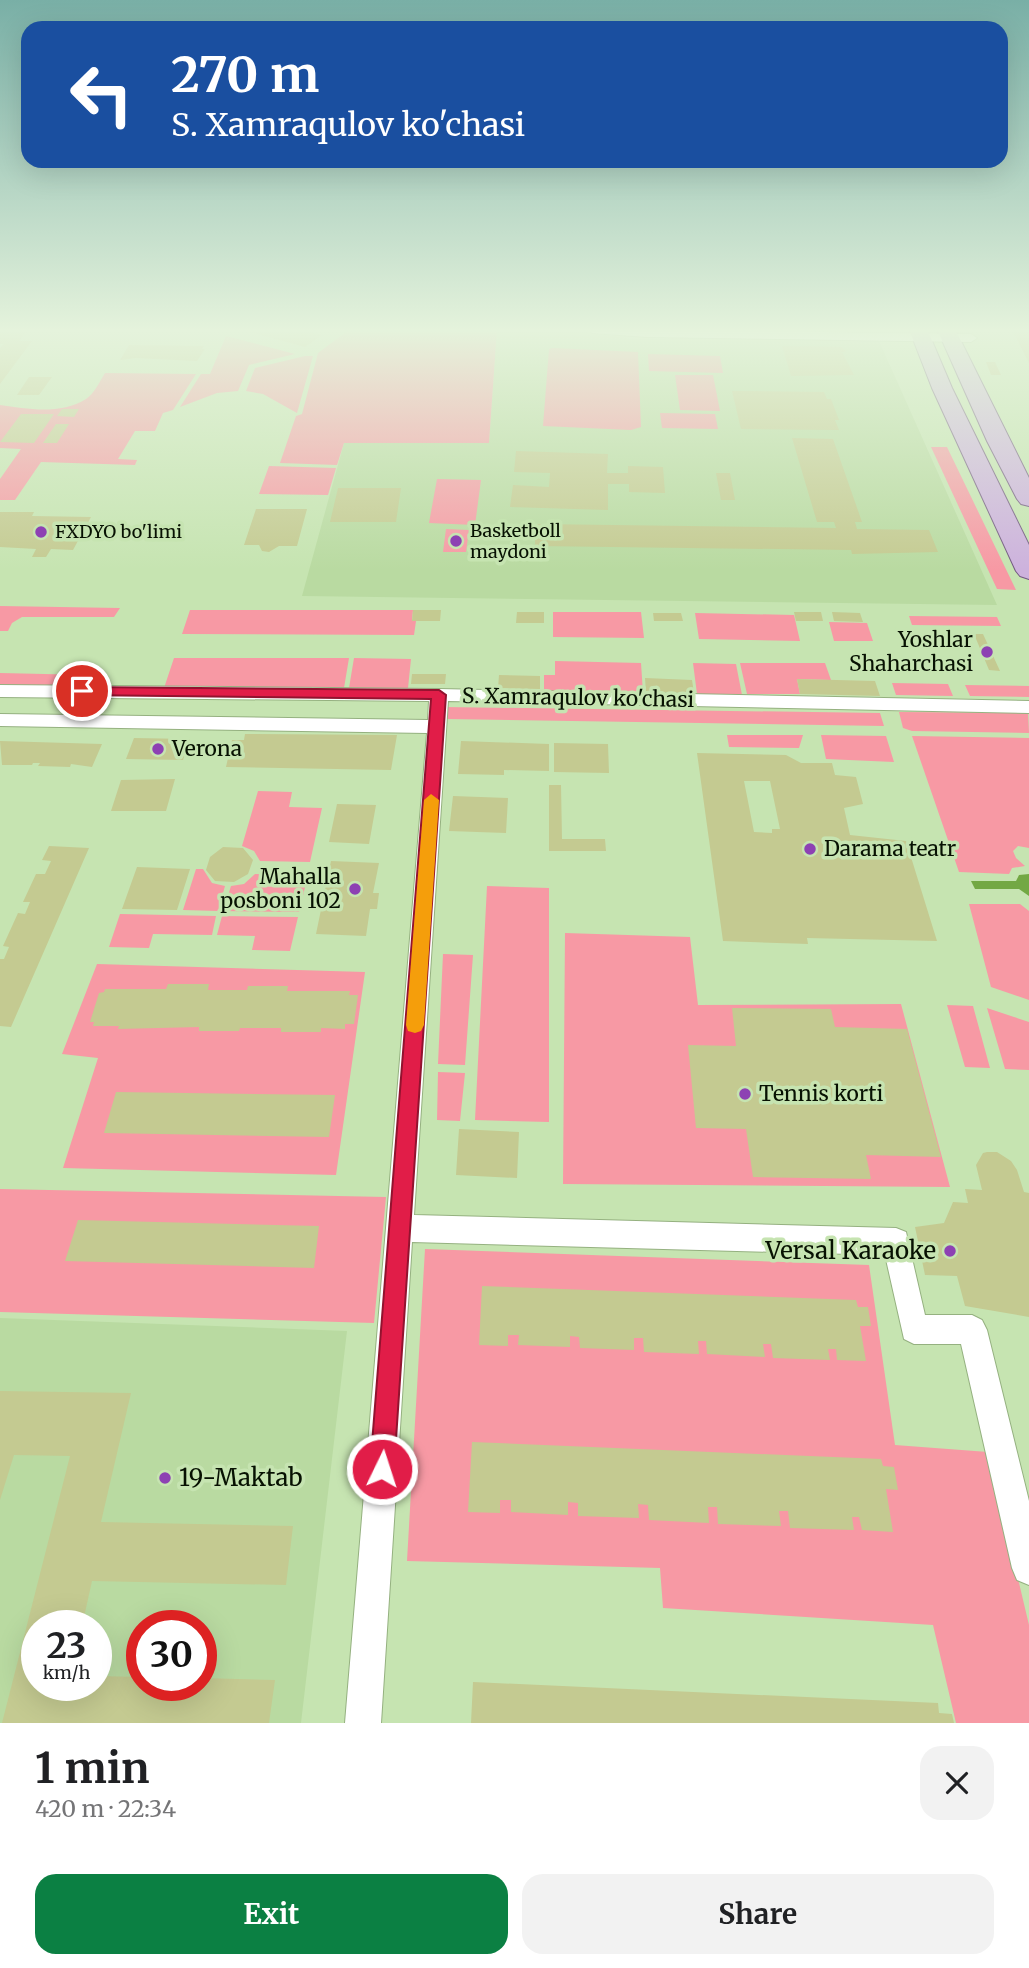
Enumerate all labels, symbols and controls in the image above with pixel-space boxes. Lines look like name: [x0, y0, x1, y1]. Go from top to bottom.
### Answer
text: 270 m: [171, 44, 319, 105]
icon: left: [56, 49, 147, 140]
text: S. Xamraqulov ko'chasi: [171, 105, 525, 145]
place label: Basketboll maydoni: [470, 519, 561, 563]
place label: FXDYO bo'limi: [55, 520, 182, 543]
marker: FXDYO bo'limi: [33, 524, 49, 540]
marker: Basketboll maydoni: [448, 533, 464, 549]
place label: Yoshlar Shaharchasi: [849, 626, 973, 677]
marker: Yoshlar Shaharchasi: [979, 644, 995, 660]
pin: [52, 661, 112, 721]
icon: arrive: [63, 672, 101, 710]
street label: S. Xamraqulov ko'chasi: [462, 682, 695, 713]
place label: Verona: [171, 735, 242, 762]
marker: Verona: [150, 741, 166, 757]
place label: Darama teatr: [824, 835, 956, 862]
marker: Darama teatr: [802, 841, 818, 857]
place label: Mahalla posboni 102: [220, 863, 341, 914]
marker: Mahalla posboni 102: [347, 881, 363, 897]
place label: Tennis korti: [759, 1080, 884, 1107]
marker: Tennis korti: [737, 1086, 753, 1102]
place label: Versal Karaoke: [764, 1235, 936, 1266]
marker: Versal Karaoke: [942, 1243, 958, 1259]
position arrow: [345, 1432, 419, 1506]
place label: 19-Maktab: [179, 1462, 303, 1493]
marker: 19-Maktab: [157, 1470, 173, 1486]
speed limit sign: 30: [126, 1610, 217, 1701]
text: 23: [47, 1624, 86, 1668]
text: km/h: [43, 1661, 90, 1684]
text: 1 min: [35, 1742, 149, 1794]
button: close: [920, 1746, 994, 1820]
text: 420 m · 22:34: [35, 1794, 176, 1823]
button: Exit: [35, 1874, 508, 1954]
button: Share: [522, 1874, 994, 1954]

